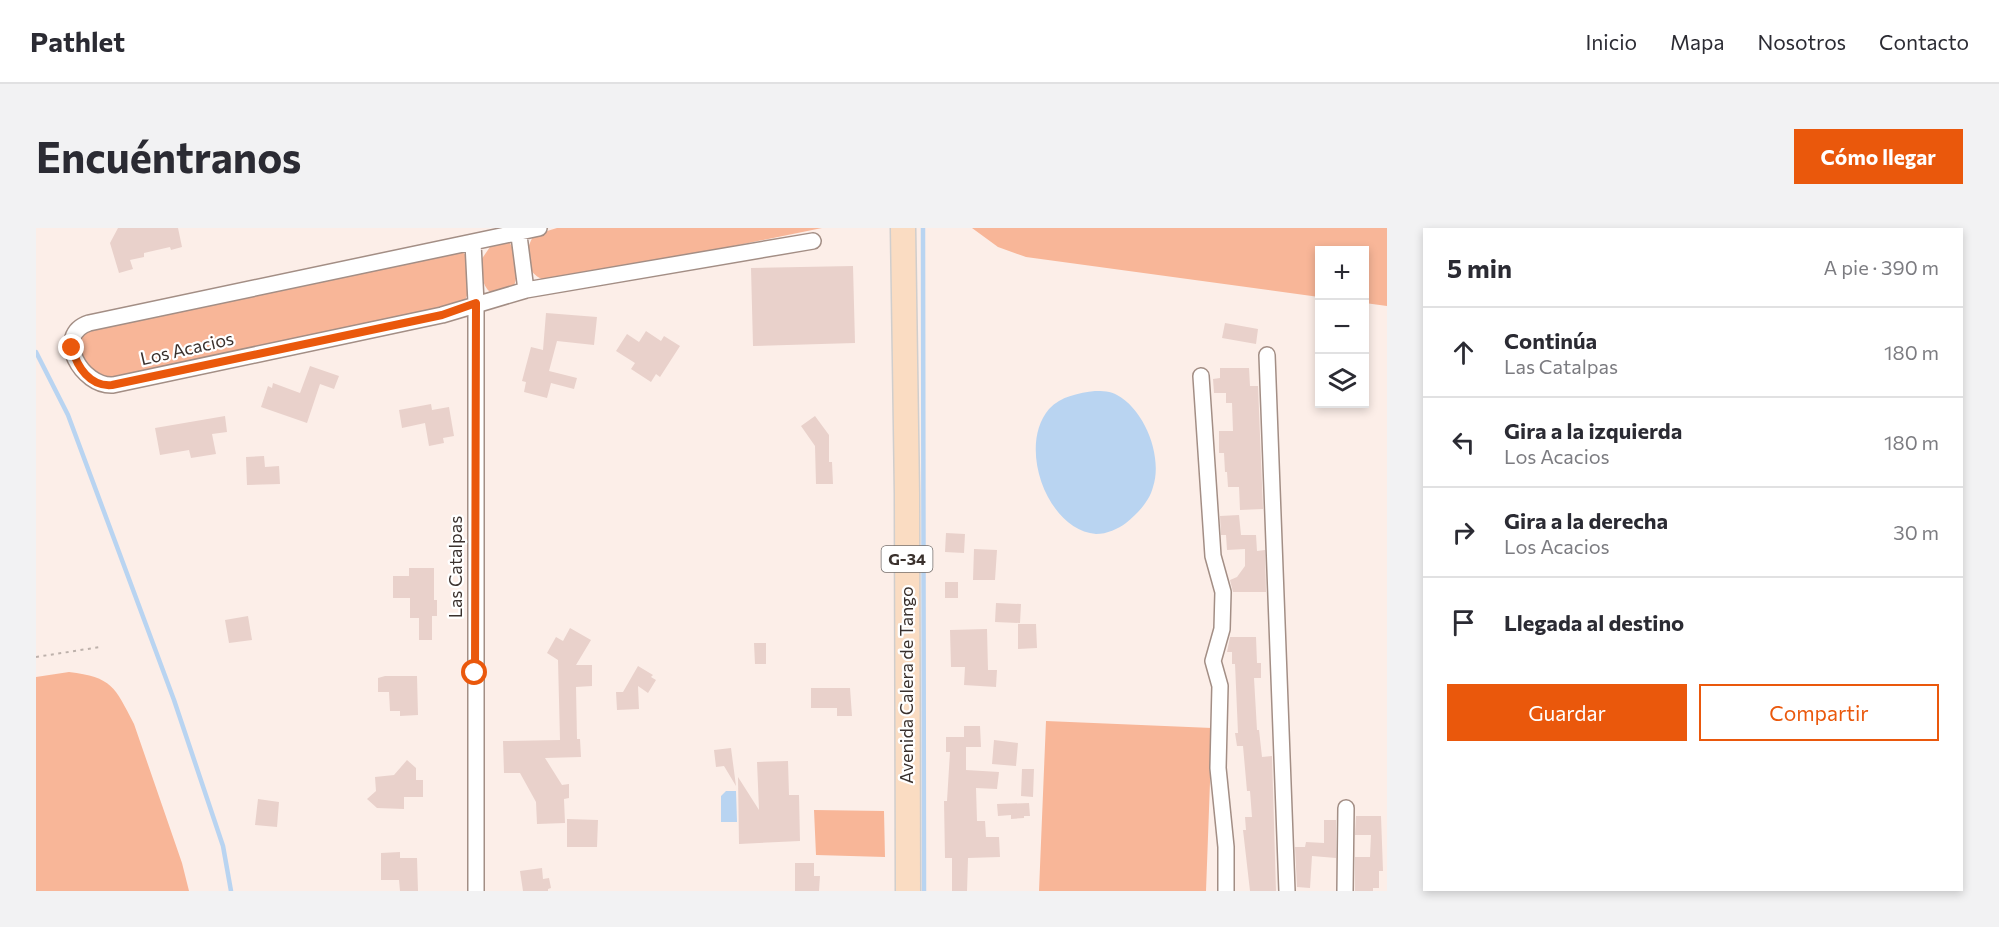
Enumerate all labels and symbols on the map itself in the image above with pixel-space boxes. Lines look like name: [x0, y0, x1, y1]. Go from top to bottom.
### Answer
street label: Los Acacios: [138, 327, 236, 369]
route end: [58, 334, 84, 360]
street label: Las Catalpas: [444, 516, 466, 618]
road number: G-34: [882, 546, 932, 572]
street label: Avenida Calera de Tango: [895, 586, 917, 784]
route start: [461, 659, 487, 685]

